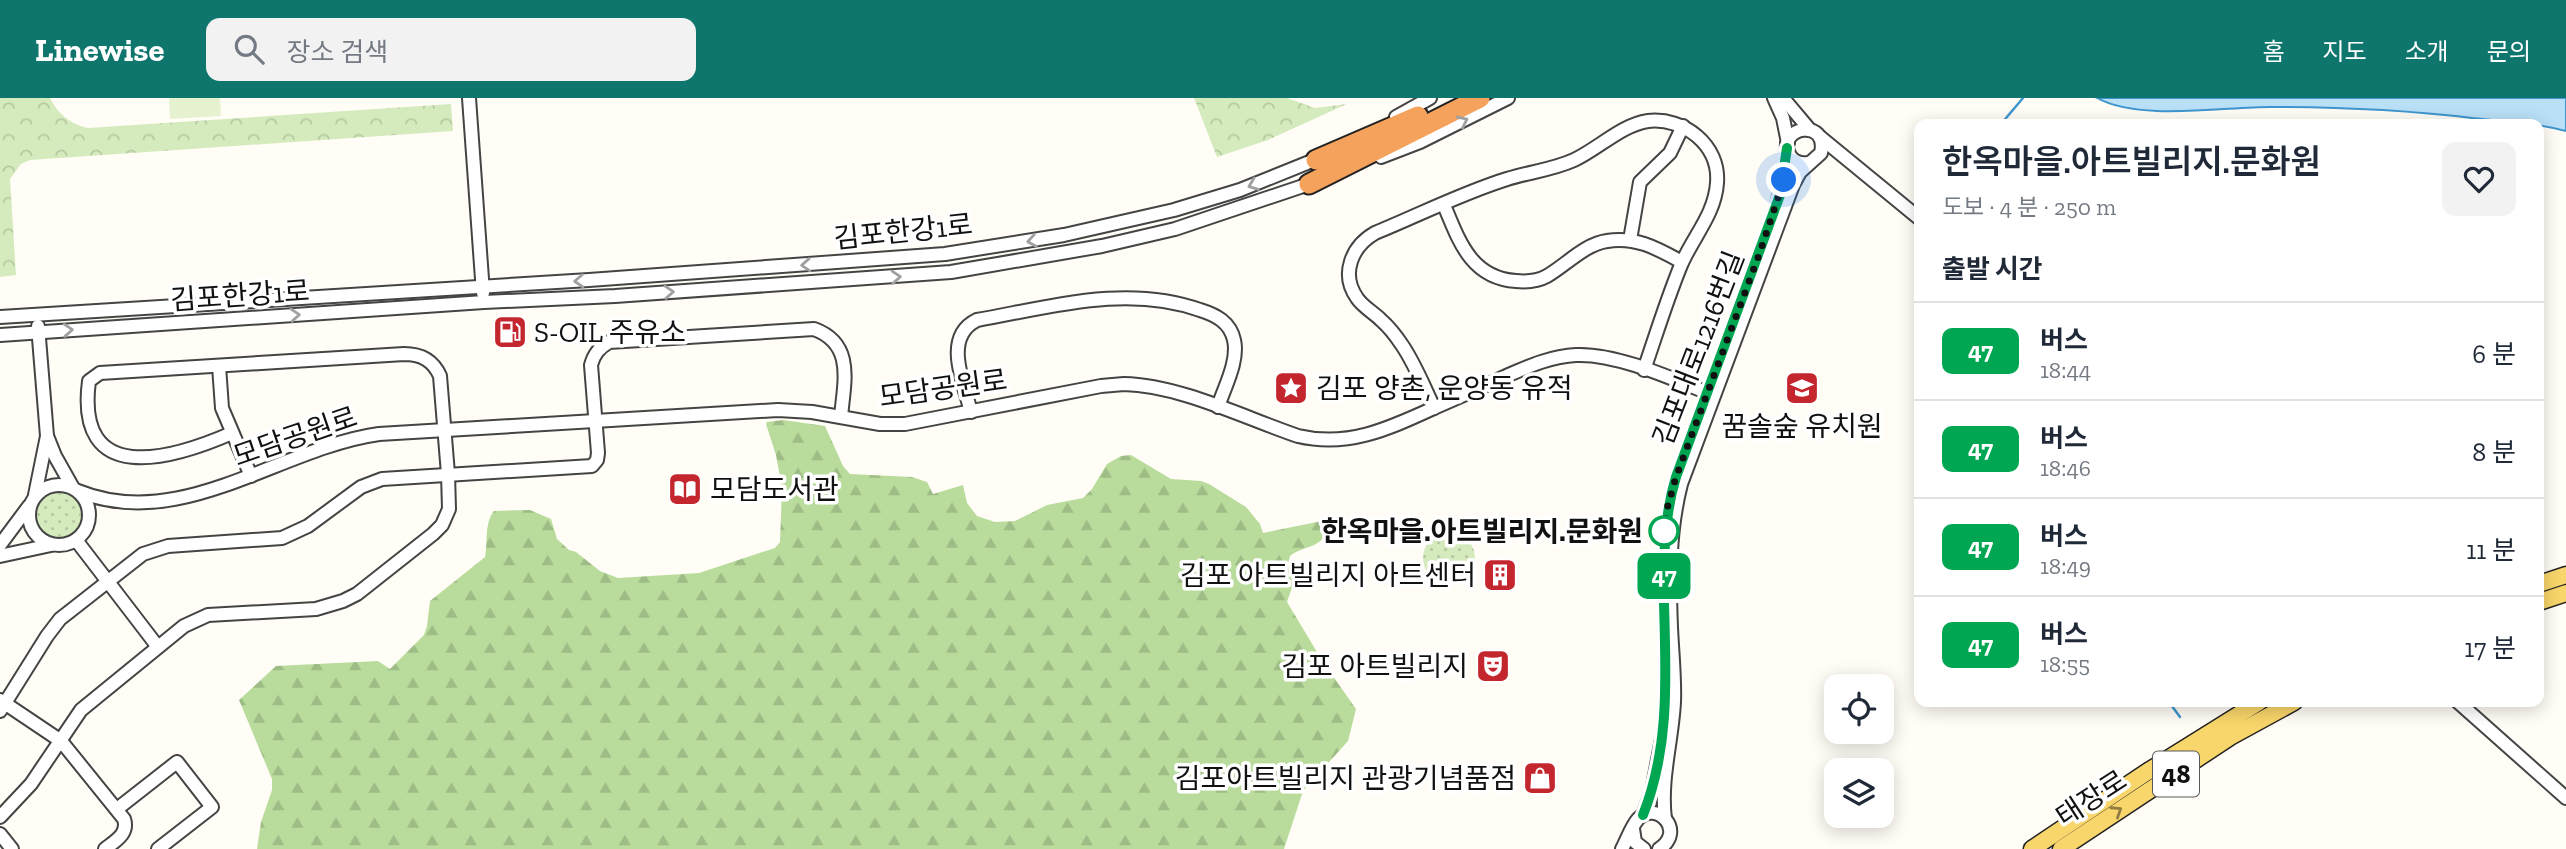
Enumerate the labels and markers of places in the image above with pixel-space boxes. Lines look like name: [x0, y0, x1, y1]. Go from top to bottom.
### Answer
fuel station icon: S-OIL 주유소: [491, 313, 529, 351]
place label: S-OIL 주유소: [534, 316, 686, 349]
place icon: 김포 양촌, 운양동 유적: [1272, 369, 1310, 407]
school or university icon: 꿈솔숲 유치원: [1783, 369, 1821, 407]
place label: 김포 양촌, 운양동 유적: [1316, 372, 1573, 405]
place label: 꿈솔숲 유치원: [1722, 410, 1882, 443]
library icon: 모담도서관: [666, 470, 704, 508]
place label: 모담도서관: [710, 473, 839, 506]
place label: 한옥마을.아트빌리지.문화원: [1321, 515, 1643, 548]
marker: 한옥마을.아트빌리지.문화원: [1649, 516, 1679, 546]
building icon: 김포 아트빌리지 아트센터: [1481, 556, 1519, 594]
place label: 김포 아트빌리지 아트센터: [1180, 559, 1476, 592]
theatre icon: 김포 아트빌리지: [1474, 647, 1512, 685]
place label: 김포 아트빌리지: [1281, 650, 1468, 683]
shop icon: 김포아트빌리지 관광기념품점: [1521, 759, 1559, 797]
place label: 김포아트빌리지 관광기념품점: [1175, 762, 1516, 795]

